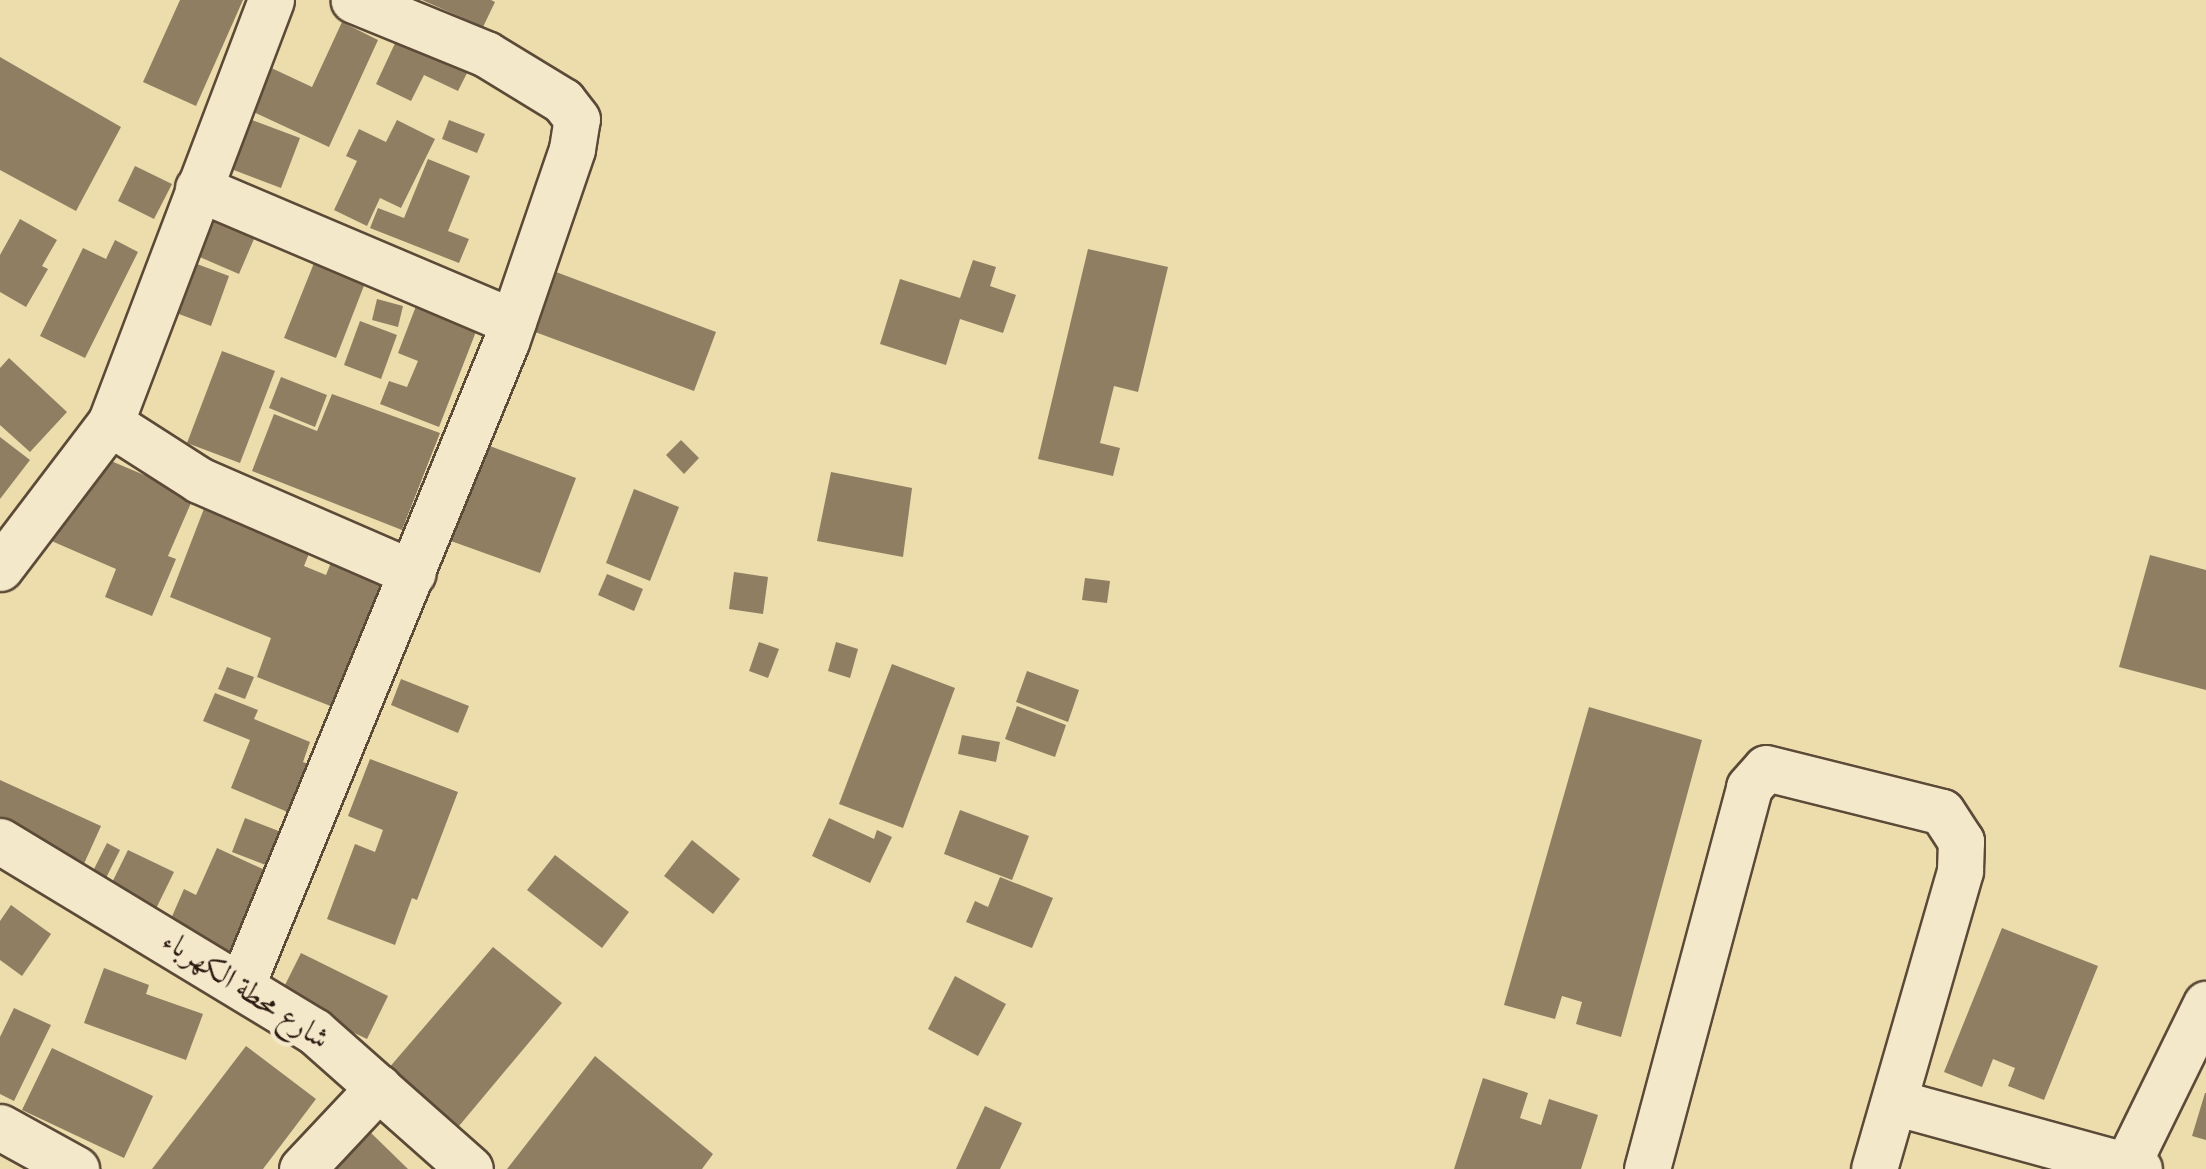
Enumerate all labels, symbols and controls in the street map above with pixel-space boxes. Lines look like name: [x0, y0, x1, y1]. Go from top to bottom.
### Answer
street label: شارع محطة الكهرباء: [155, 924, 335, 1058]

